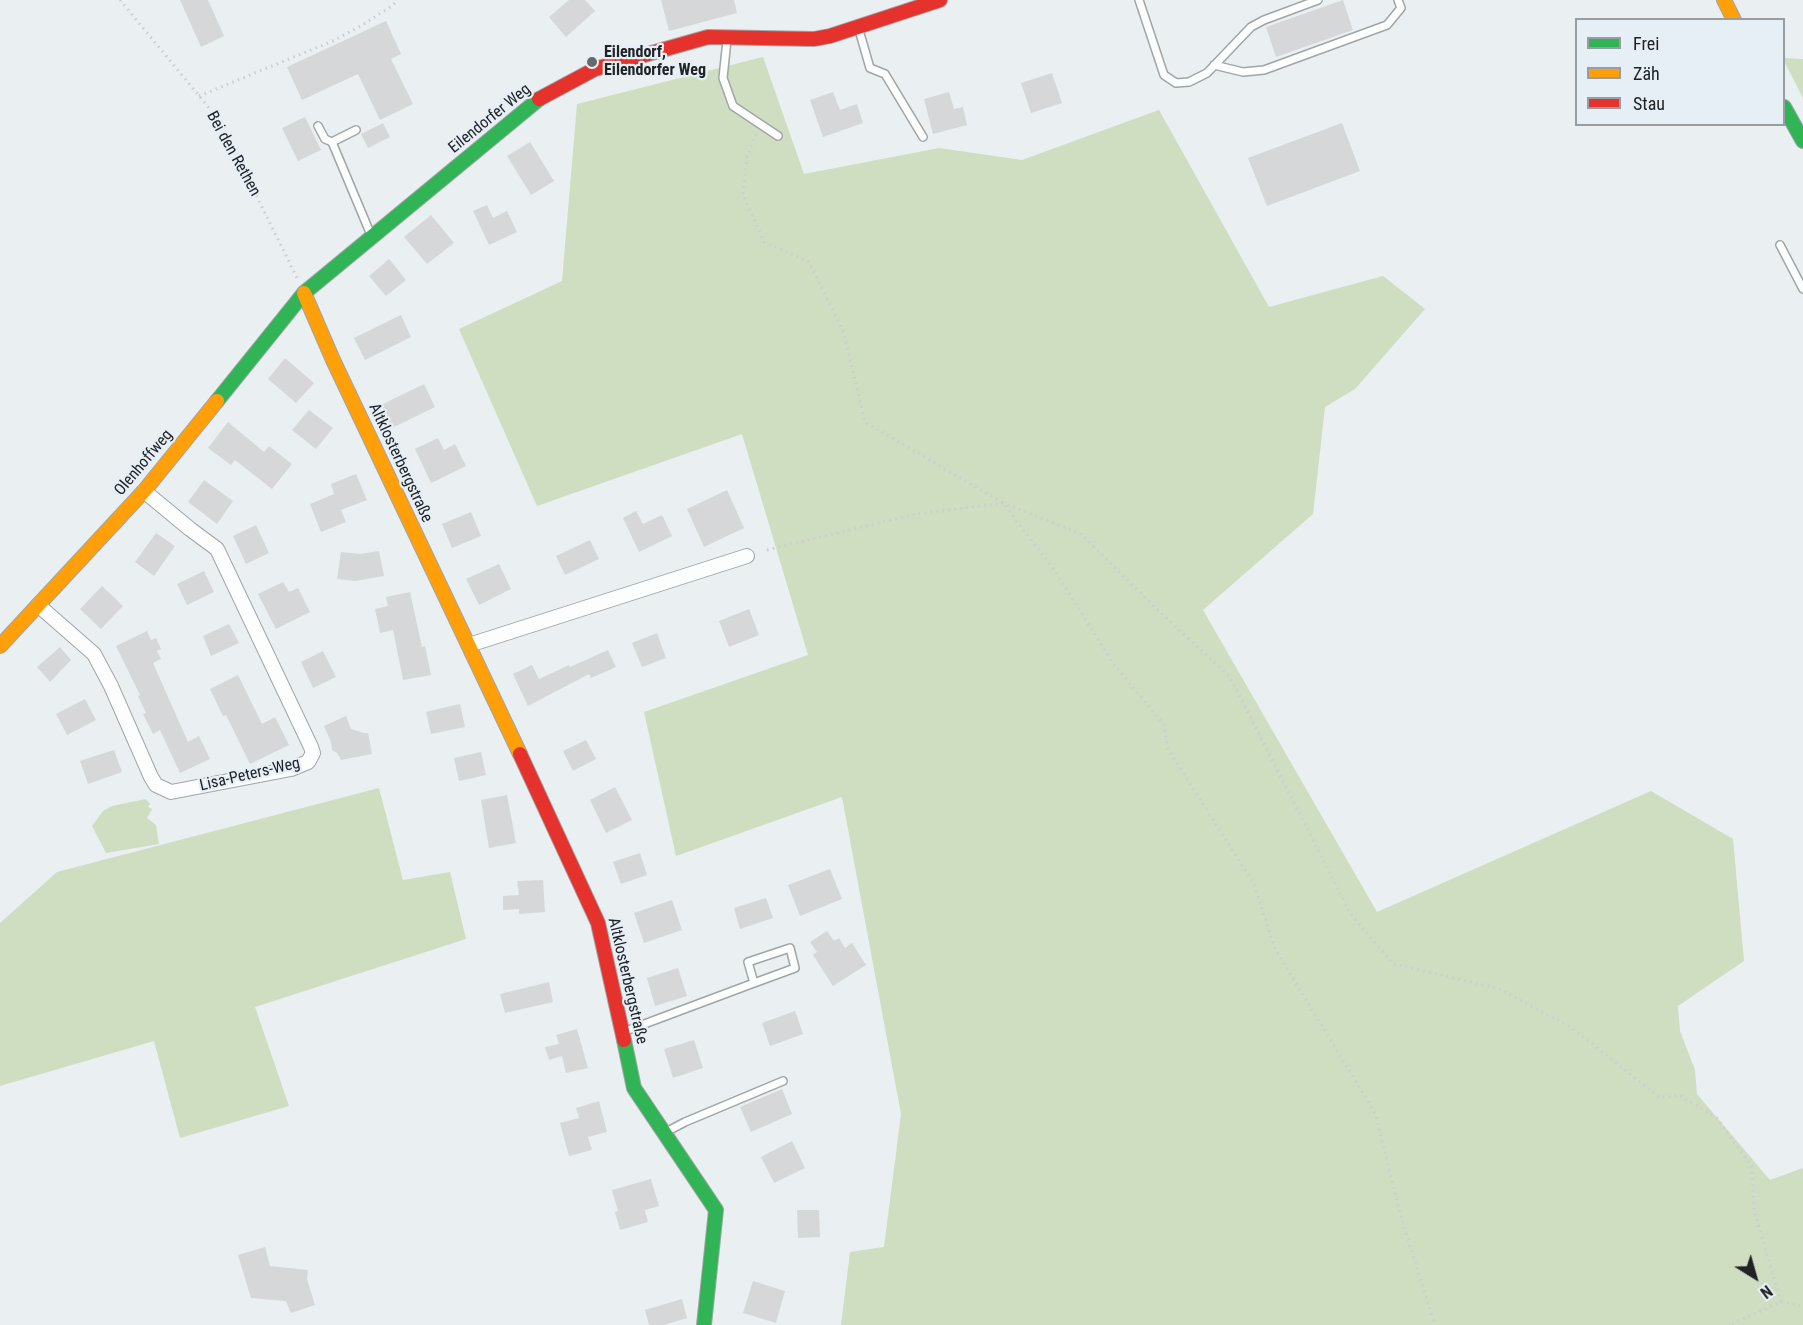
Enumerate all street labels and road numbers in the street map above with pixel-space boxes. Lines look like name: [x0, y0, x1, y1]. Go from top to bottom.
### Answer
street label: Eilendorfer Weg: [445, 80, 535, 158]
street label: Bei den Rethen: [202, 108, 264, 200]
street label: Altklosterbergstraße: [364, 400, 436, 526]
street label: Olenhoffweg: [111, 426, 177, 500]
street label: Lisa-Peters-Weg: [198, 754, 302, 796]
street label: Altklosterbergstraße: [603, 916, 651, 1046]

